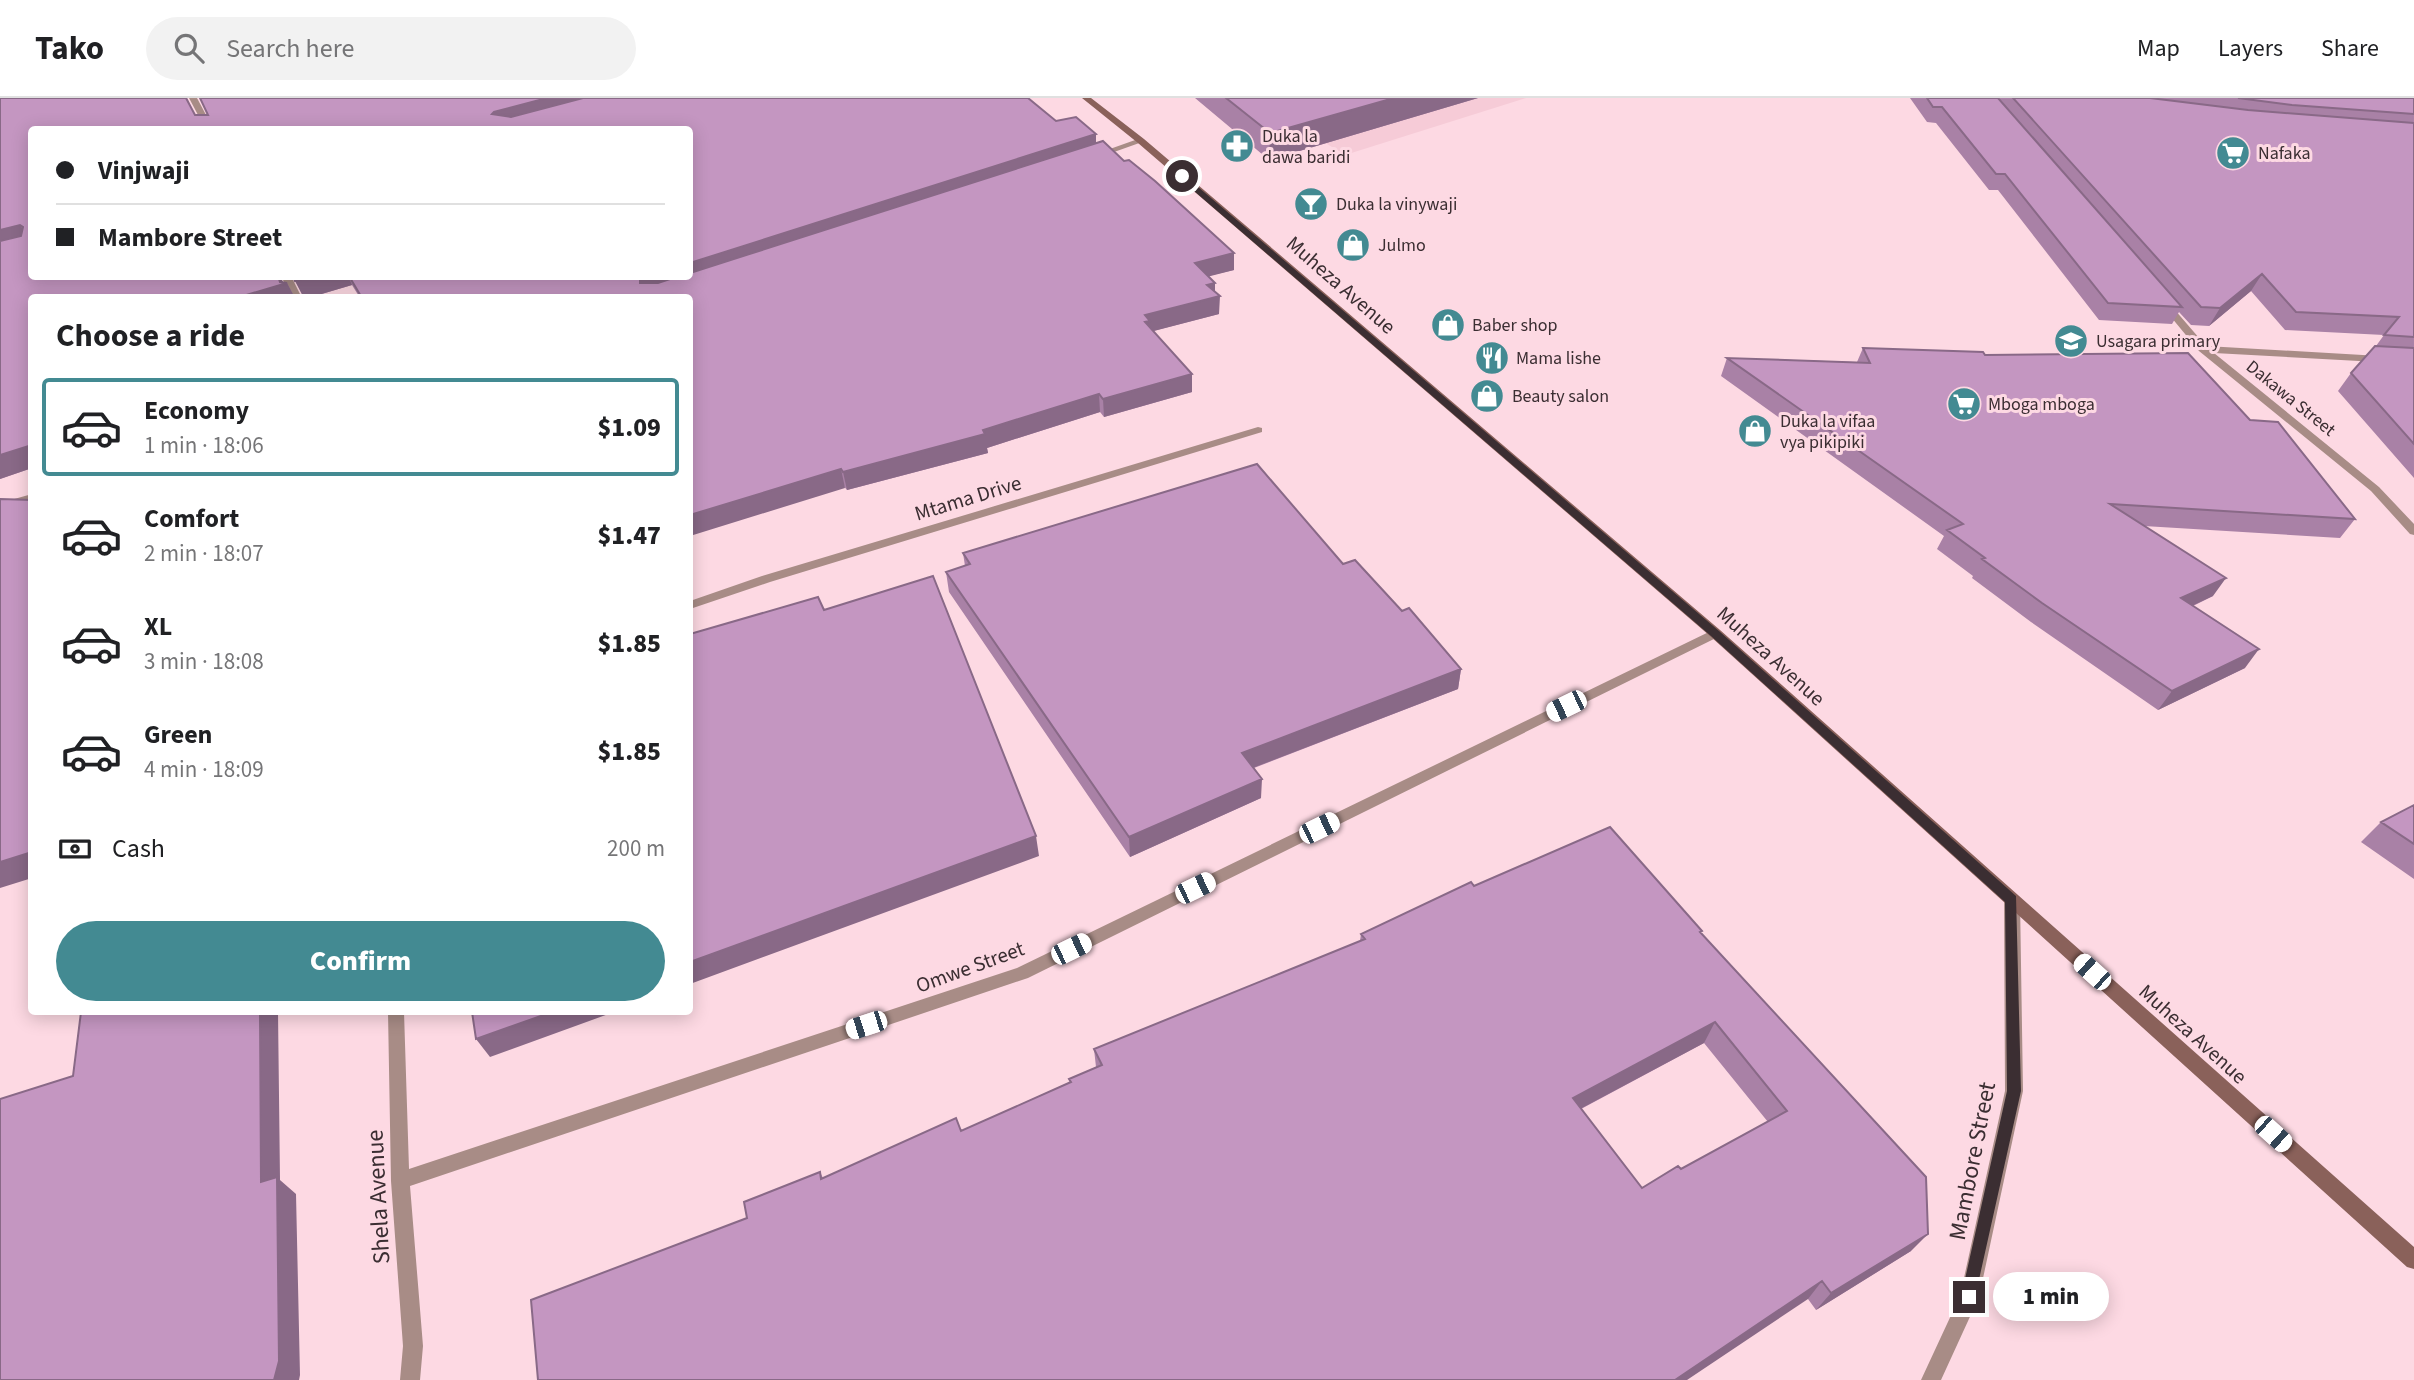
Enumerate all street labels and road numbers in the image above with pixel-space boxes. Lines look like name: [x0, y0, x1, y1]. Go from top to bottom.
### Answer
street label: Muheza Avenue: [1280, 229, 1402, 341]
street label: Dakawa Street: [2241, 355, 2341, 442]
street label: Mtama Drive: [911, 468, 1025, 528]
street label: Muheza Avenue: [1710, 599, 1832, 713]
street label: Omwe Street: [911, 933, 1029, 1001]
street label: Muheza Avenue: [2132, 977, 2254, 1091]
street label: Mambore Street: [1940, 1079, 2005, 1243]
street label: Shela Avenue: [357, 1129, 400, 1265]

